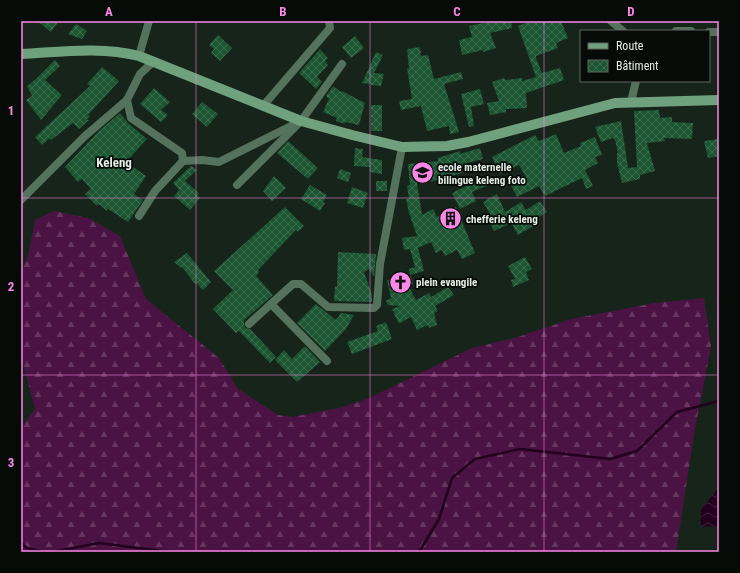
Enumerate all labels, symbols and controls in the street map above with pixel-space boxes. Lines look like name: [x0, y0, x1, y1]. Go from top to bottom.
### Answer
text: A: [105, 4, 113, 19]
text: B: [279, 4, 287, 19]
text: C: [453, 4, 461, 19]
text: D: [627, 4, 635, 19]
legend: [580, 30, 710, 82]
text: Route: [616, 39, 644, 53]
text: Bâtiment: [616, 59, 659, 73]
text: 1: [8, 103, 14, 118]
district label: Keleng: [96, 155, 132, 170]
school or university icon: ecole maternelle bilingue keleng foto: [409, 160, 435, 186]
place label: ecole maternelle bilingue keleng foto: [438, 161, 526, 187]
building icon: chefferie keleng: [438, 206, 464, 232]
place label: chefferie keleng: [466, 213, 538, 226]
church icon: plein evangile: [387, 269, 413, 295]
place label: plein evangile: [416, 276, 477, 289]
text: 2: [8, 279, 15, 294]
text: 3: [8, 455, 14, 470]

